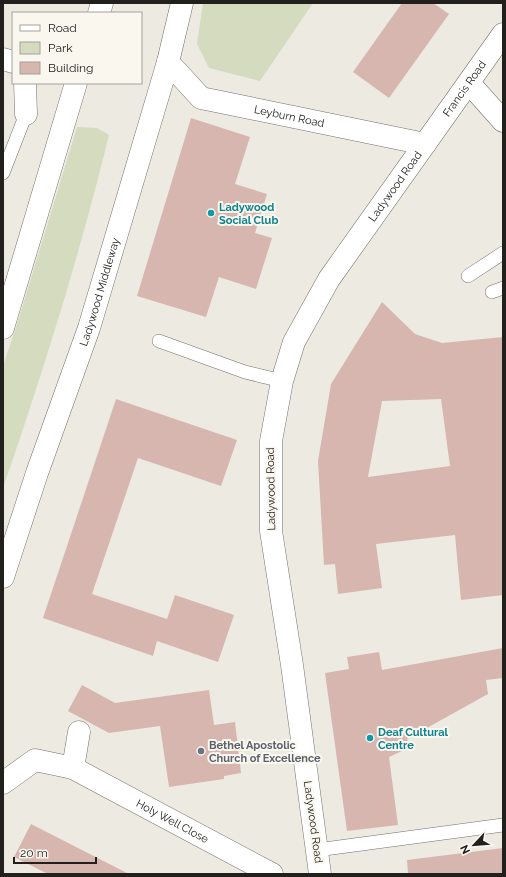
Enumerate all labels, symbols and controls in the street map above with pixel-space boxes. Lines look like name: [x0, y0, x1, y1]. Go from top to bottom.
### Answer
legend: [12, 12, 142, 84]
text: Road: [48, 21, 77, 35]
text: Park: [48, 41, 73, 55]
street label: Francis Road: [440, 58, 489, 119]
text: Building: [48, 61, 94, 75]
street label: Leyburn Road: [253, 103, 326, 130]
street label: Ladywood Road: [365, 149, 424, 224]
place label: Ladywood Social Club: [219, 201, 278, 227]
marker: Ladywood Social Club: [206, 208, 216, 218]
street label: Ladywood Middleway: [77, 236, 122, 348]
street label: Ladywood Road: [264, 447, 278, 531]
place label: Deaf Cultural Centre: [378, 726, 449, 752]
marker: Deaf Cultural Centre: [365, 733, 375, 743]
place label: Bethel Apostolic Church of Excellence: [209, 739, 321, 765]
marker: Bethel Apostolic Church of Excellence: [196, 746, 206, 756]
street label: Ladywood Road: [301, 780, 325, 864]
street label: Holy Well Close: [134, 796, 211, 846]
north arrow: [454, 825, 494, 865]
scale bar: [14, 839, 96, 865]
text: N: [458, 843, 473, 856]
text: 20 m: [20, 846, 48, 860]

